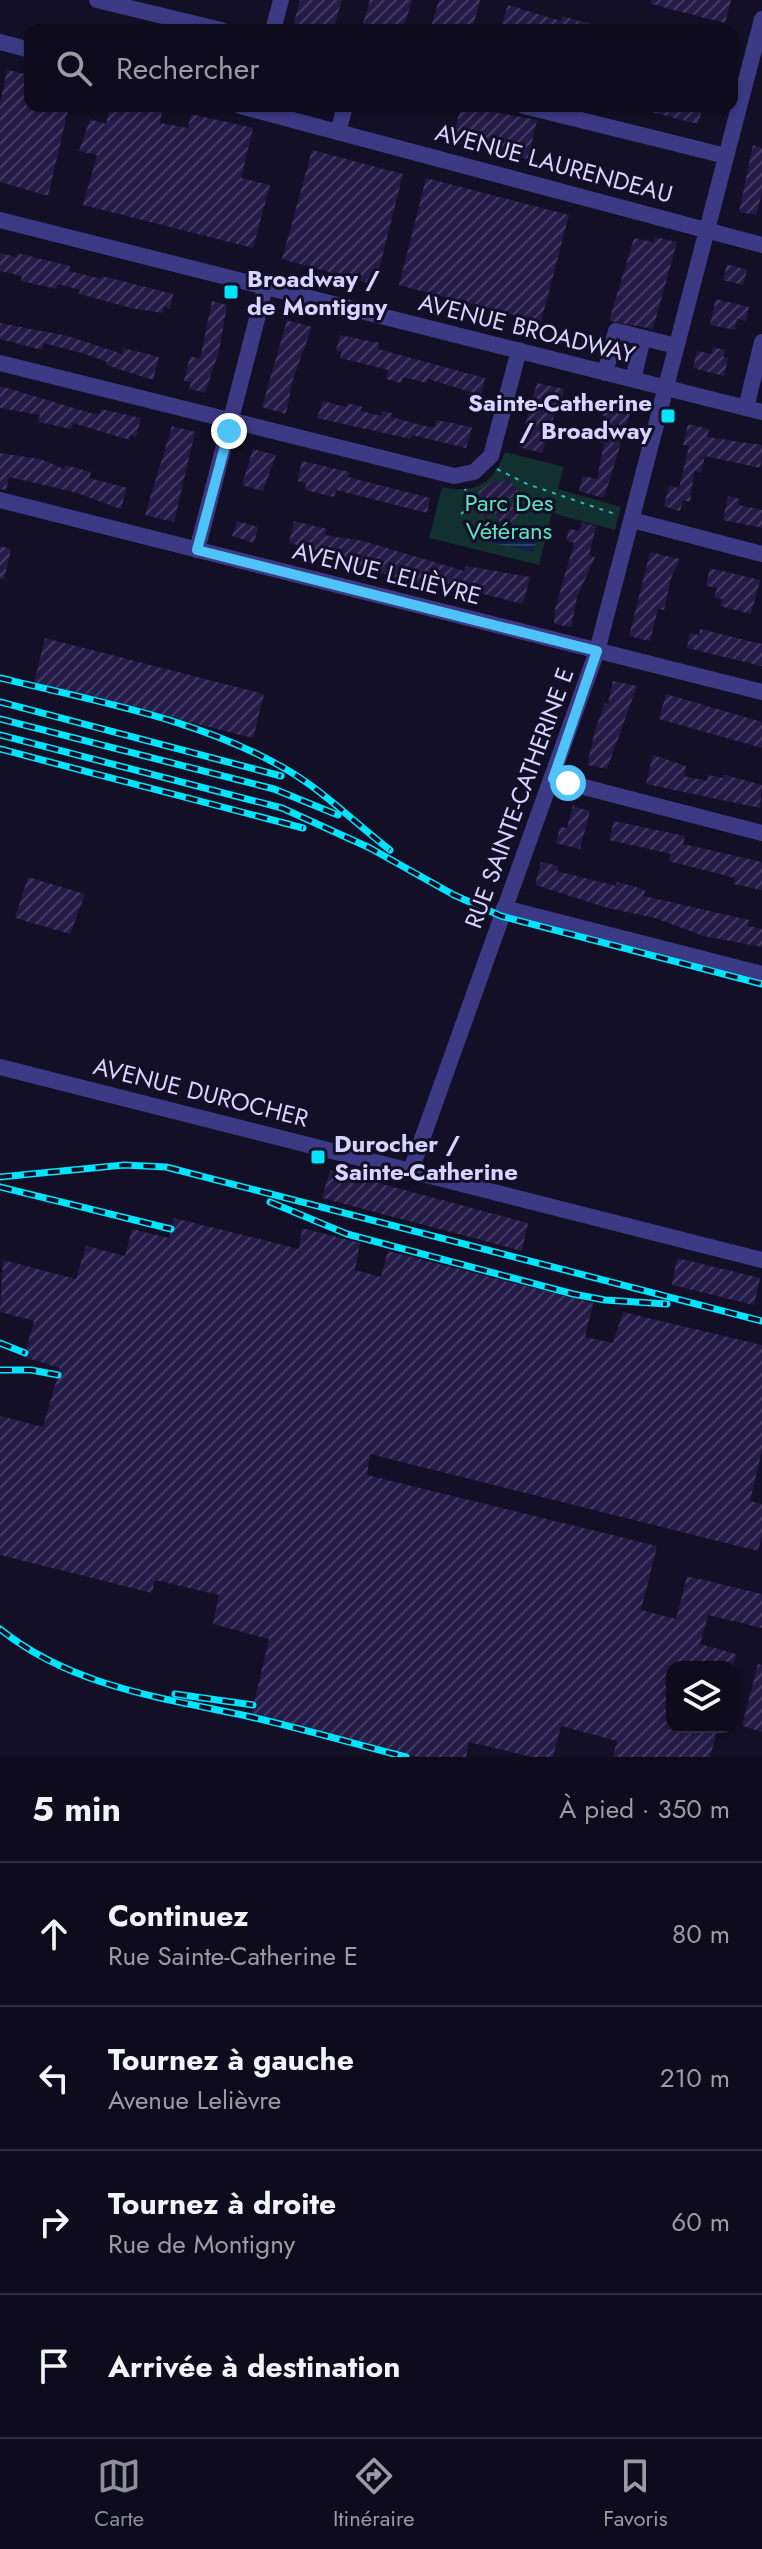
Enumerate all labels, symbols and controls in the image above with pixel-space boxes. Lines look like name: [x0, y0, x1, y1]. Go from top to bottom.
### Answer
search box: [24, 24, 738, 112]
icon: search: [52, 46, 96, 90]
text: Rechercher: [116, 47, 259, 90]
street label: AVENUE LAURENDEAU: [431, 114, 677, 212]
place label: Broadway / de Montigny: [247, 261, 388, 324]
marker: Broadway / de Montigny: [222, 283, 240, 301]
street label: AVENUE BROADWAY: [415, 284, 639, 372]
place label: Sainte-Catherine / Broadway: [468, 385, 652, 448]
marker: Sainte-Catherine / Broadway: [659, 407, 677, 425]
route end: [211, 413, 247, 449]
park label: Parc Des Vétérans: [465, 485, 553, 548]
street label: AVENUE LELIÈVRE: [289, 533, 485, 613]
street label: RUE SAINTE-CATHERINE E: [456, 663, 582, 933]
route start: [550, 765, 586, 801]
street label: AVENUE DUROCHER: [90, 1048, 313, 1136]
place label: Durocher / Sainte-Catherine: [334, 1126, 518, 1189]
marker: Durocher / Sainte-Catherine: [309, 1148, 327, 1166]
map controls: [666, 1661, 738, 1733]
button: layers: [666, 1661, 738, 1733]
text: 5 min: [32, 1785, 121, 1834]
text: À pied · 350 m: [559, 1790, 730, 1828]
text: Continuez: [108, 1894, 249, 1937]
icon: ahead: [32, 1912, 76, 1956]
text: 80 m: [672, 1915, 730, 1953]
text: Rue Sainte-Catherine E: [108, 1937, 358, 1975]
text: Tournez à gauche: [108, 2038, 354, 2081]
icon: left: [32, 2056, 76, 2100]
text: 210 m: [660, 2059, 730, 2097]
text: Avenue Lelièvre: [108, 2081, 281, 2119]
text: Tournez à droite: [108, 2182, 336, 2225]
icon: right: [32, 2200, 76, 2244]
text: 60 m: [671, 2203, 730, 2241]
text: Rue de Montigny: [108, 2225, 295, 2263]
icon: arrive: [32, 2344, 76, 2388]
text: Arrivée à destination: [108, 2345, 400, 2388]
tab: Carte: [94, 2454, 144, 2534]
tab: Itinéraire: [333, 2454, 415, 2534]
tab: Favoris: [603, 2454, 668, 2534]

